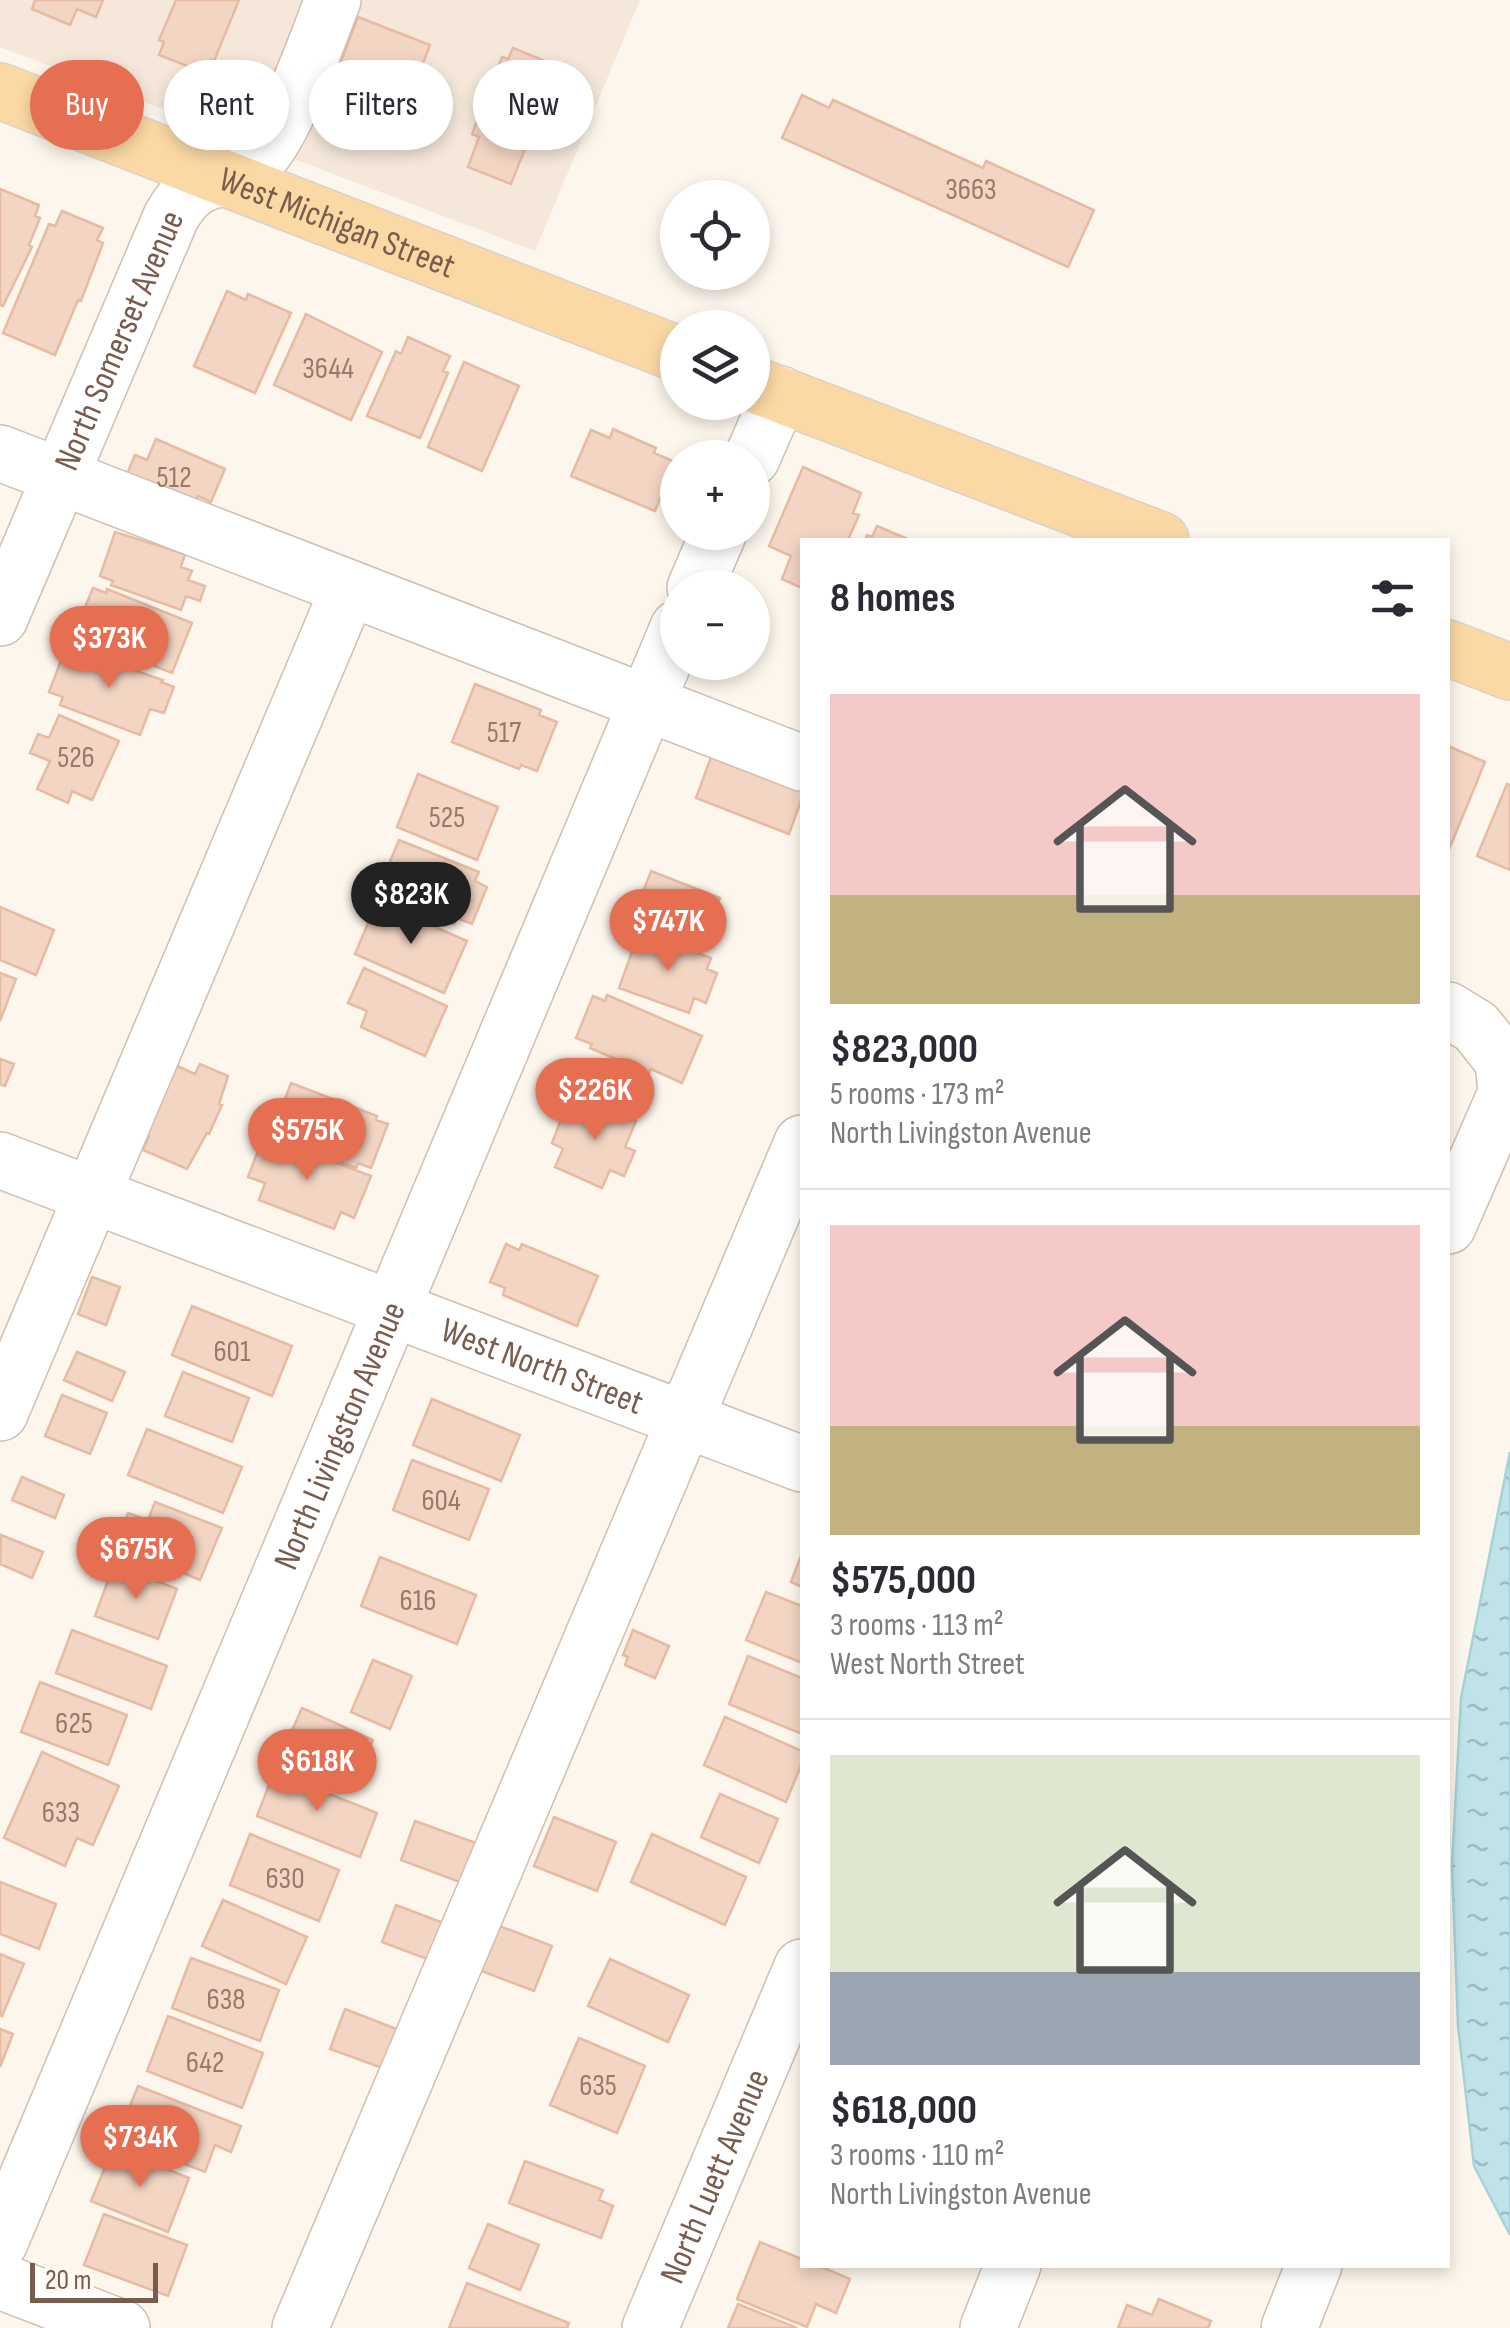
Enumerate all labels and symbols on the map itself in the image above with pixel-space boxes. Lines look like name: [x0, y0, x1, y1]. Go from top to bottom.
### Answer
street label: West Michigan Street: [213, 158, 461, 288]
house number: 3663: [945, 172, 997, 208]
street label: North Somerset Avenue: [46, 204, 194, 477]
house number: 3644: [302, 351, 354, 387]
house number: 512: [156, 460, 192, 496]
pin: $373K: [39, 606, 179, 691]
house number: 517: [487, 715, 521, 751]
house number: 526: [57, 740, 95, 776]
house number: 525: [429, 800, 465, 836]
pin: $823K: [341, 862, 481, 947]
pin: $747K: [598, 889, 738, 974]
pin: $226K: [525, 1058, 665, 1143]
pin: $575K: [237, 1098, 377, 1183]
street label: North Livingston Avenue: [265, 1296, 416, 1576]
street label: West North Street: [435, 1309, 649, 1425]
house number: 601: [213, 1334, 251, 1370]
house number: 604: [421, 1483, 461, 1519]
pin: $675K: [66, 1517, 206, 1602]
house number: 616: [400, 1583, 436, 1619]
house number: 625: [55, 1706, 93, 1742]
pin: $618K: [247, 1729, 387, 1814]
house number: 633: [42, 1795, 80, 1831]
house number: 630: [265, 1861, 305, 1897]
house number: 638: [207, 1982, 245, 2018]
house number: 642: [186, 2045, 224, 2081]
street label: North Luett Avenue: [651, 2063, 780, 2290]
house number: 635: [579, 2068, 617, 2104]
pin: $734K: [70, 2105, 210, 2190]
scale bar: [30, 2258, 158, 2302]

